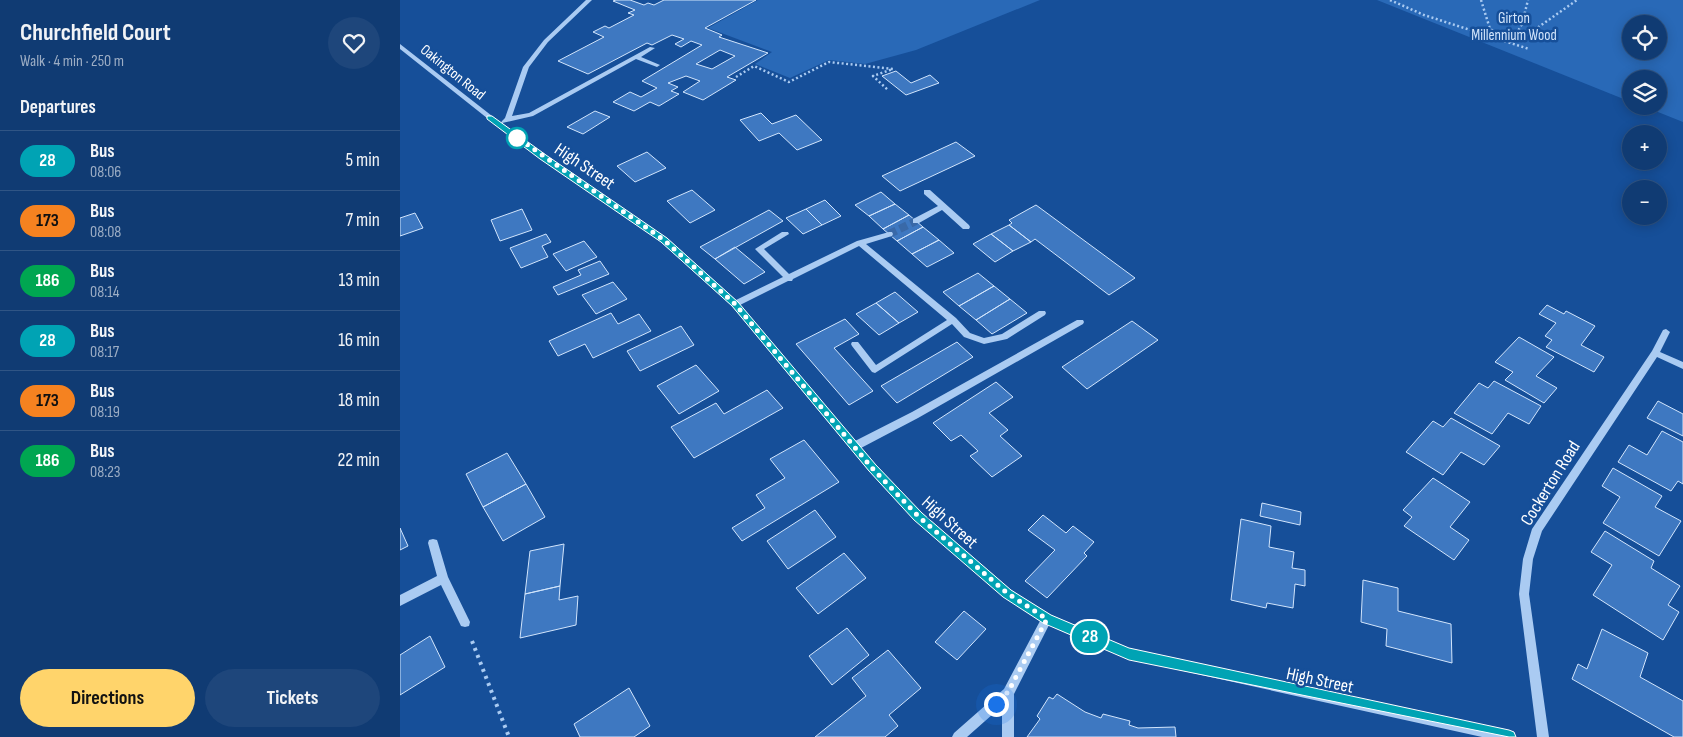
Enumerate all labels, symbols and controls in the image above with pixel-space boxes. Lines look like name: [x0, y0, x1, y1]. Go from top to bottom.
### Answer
park label: Girton Millennium Wood: [1471, 9, 1557, 45]
map controls: [1622, 15, 1667, 225]
button: locate: [1622, 15, 1667, 60]
button: heart: [328, 17, 380, 69]
text: Churchfield Court: [20, 18, 171, 47]
street label: Oakington Road: [416, 40, 489, 104]
text: Walk · 4 min · 250 m: [20, 52, 124, 71]
button: layers: [1622, 70, 1667, 115]
text: Departures: [20, 96, 96, 119]
button: +: [1622, 125, 1667, 170]
unlabelled marker: [506, 127, 528, 149]
street label: High Street: [551, 139, 619, 194]
text: Bus: [90, 140, 115, 163]
text: 5 min: [345, 149, 380, 172]
text: 28: [39, 150, 56, 171]
text: 08:06: [90, 163, 121, 182]
button: −: [1622, 180, 1667, 225]
text: Bus: [90, 200, 115, 223]
text: 7 min: [346, 209, 380, 232]
text: 173: [36, 210, 59, 231]
text: 08:08: [90, 223, 121, 242]
text: Bus: [90, 260, 115, 283]
text: 13 min: [339, 269, 380, 292]
text: 186: [35, 270, 60, 291]
text: 08:14: [90, 283, 119, 302]
text: Bus: [90, 320, 115, 343]
text: 16 min: [338, 329, 380, 352]
text: 28: [39, 330, 56, 351]
text: 08:17: [90, 343, 119, 362]
text: Bus: [90, 380, 115, 403]
text: 18 min: [338, 389, 380, 412]
text: 173: [36, 390, 59, 411]
text: 08:19: [90, 403, 120, 422]
street label: Cockerton Road: [1516, 437, 1585, 529]
text: Bus: [90, 440, 115, 463]
text: 22 min: [337, 449, 380, 472]
text: 186: [35, 450, 60, 471]
text: 08:23: [90, 463, 121, 482]
street label: High Street: [917, 492, 982, 553]
line badge: 28: [1068, 621, 1112, 653]
text: 28: [1082, 626, 1098, 647]
street label: High Street: [1284, 663, 1356, 698]
button: Directions: [20, 669, 195, 727]
button: Tickets: [205, 669, 380, 727]
your location: [984, 692, 1009, 717]

